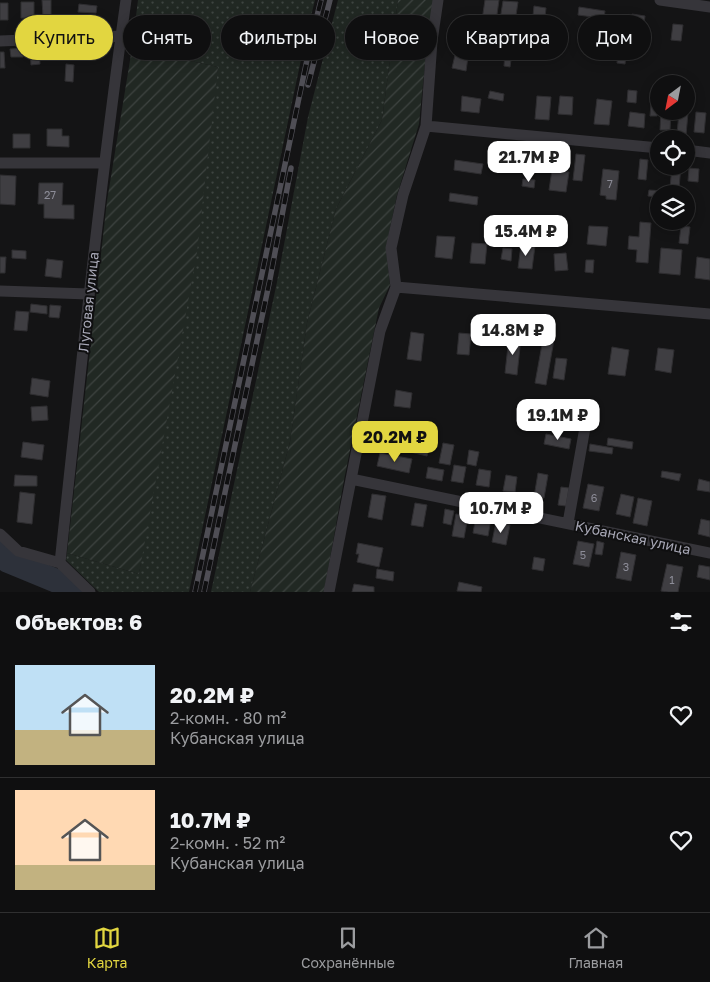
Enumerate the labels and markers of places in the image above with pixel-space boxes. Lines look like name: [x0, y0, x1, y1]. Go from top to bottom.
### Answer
pin: 21.7M ₽: [483, 140, 575, 183]
pin: 15.4M ₽: [480, 214, 572, 257]
pin: 14.8M ₽: [467, 314, 559, 356]
pin: 19.1M ₽: [512, 398, 604, 441]
pin: 20.2M ₽: [349, 420, 441, 463]
pin: 10.7M ₽: [455, 492, 547, 534]

